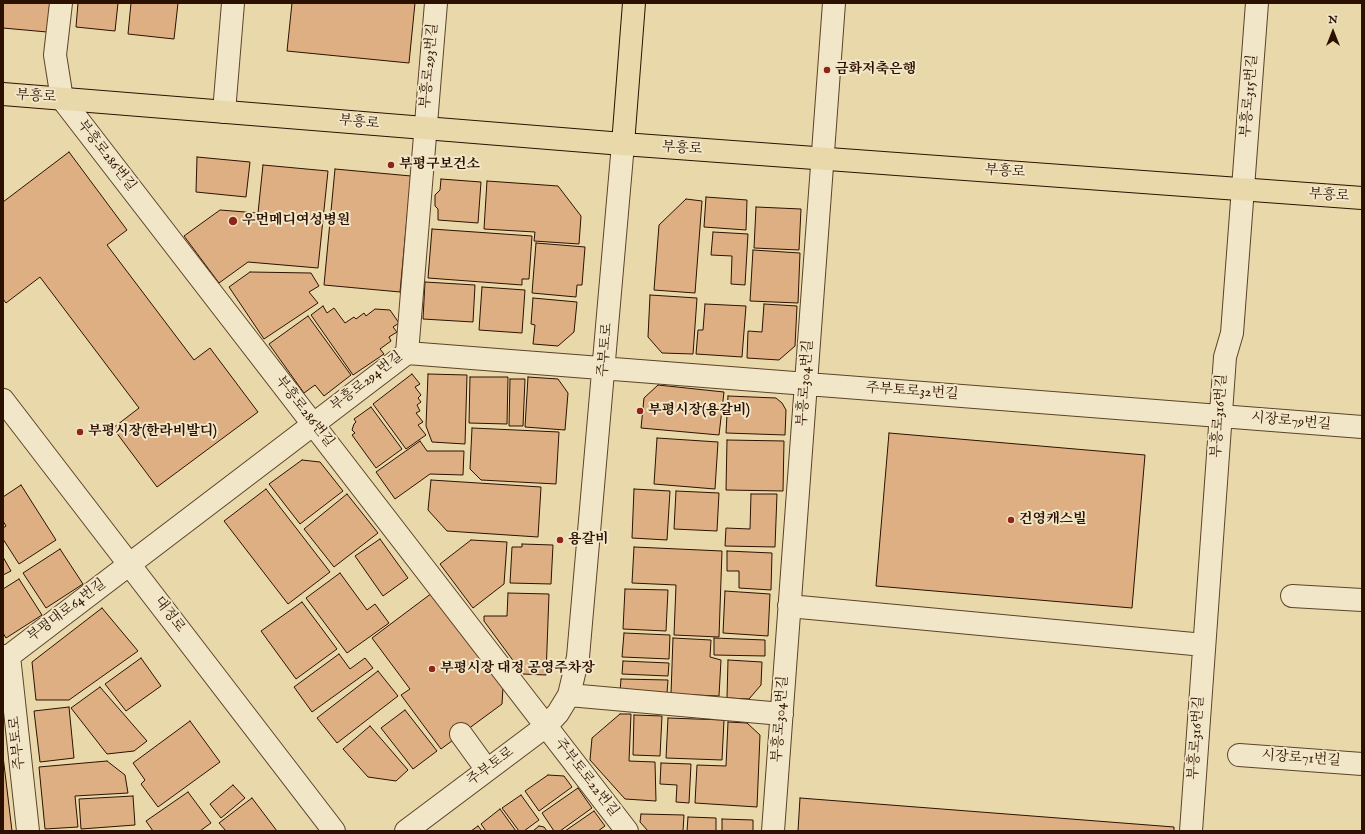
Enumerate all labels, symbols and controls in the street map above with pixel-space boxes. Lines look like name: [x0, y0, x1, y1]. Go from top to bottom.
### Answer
north arrow: [1313, 12, 1353, 52]
text: N: [1328, 13, 1338, 27]
street label: 부흥로293번길: [418, 23, 442, 109]
street label: 부흥로315번길: [1238, 54, 1262, 138]
place label: 금화저축은행: [835, 62, 916, 78]
marker: 금화저축은행: [822, 65, 832, 75]
street label: 부흥로: [15, 87, 57, 107]
street label: 부흥로: [338, 113, 380, 133]
street label: 부흥로286번길: [73, 117, 139, 195]
street label: 부흥로: [661, 139, 703, 159]
place label: 부평구보건소: [399, 157, 480, 173]
marker: 부평구보건소: [386, 160, 396, 170]
street label: 부흥로: [984, 162, 1026, 182]
street label: 부흥로: [1308, 186, 1350, 206]
place label: 우먼메디여성병원: [242, 213, 350, 229]
marker: 우먼메디여성병원: [227, 215, 239, 227]
street label: 주부토로: [595, 322, 617, 378]
street label: 부흥로304번길: [795, 339, 817, 427]
street label: 부흥로294번길: [328, 349, 406, 415]
street label: 부흥로286번길: [271, 373, 337, 451]
street label: 부흥로316번길: [1209, 374, 1231, 458]
street label: 주부토로32번길: [865, 380, 959, 404]
place label: 부평시장(용갈비): [648, 403, 750, 419]
marker: 부평시장(용갈비): [635, 406, 645, 416]
street label: 시장로79번길: [1250, 410, 1332, 434]
place label: 부평시장(한라비발디): [88, 424, 217, 440]
marker: 부평시장(한라비발디): [75, 427, 85, 437]
place label: 건영캐스빌: [1019, 512, 1087, 528]
marker: 건영캐스빌: [1006, 515, 1016, 525]
place label: 용갈비: [568, 532, 609, 548]
marker: 용갈비: [555, 535, 565, 545]
street label: 부평대로64번길: [24, 576, 110, 646]
street label: 대정로: [150, 594, 188, 636]
place label: 부평시장 대정 공영주차장: [440, 661, 595, 677]
marker: 부평시장 대정 공영주차장: [427, 664, 437, 674]
street label: 부흥로304번길: [770, 675, 792, 763]
street label: 부흥로316번길: [1186, 696, 1208, 780]
street label: 주부토로: [7, 715, 29, 771]
street label: 주부토로22번길: [550, 736, 622, 820]
street label: 주부토로: [464, 744, 518, 790]
street label: 시장로71번길: [1261, 748, 1341, 770]

